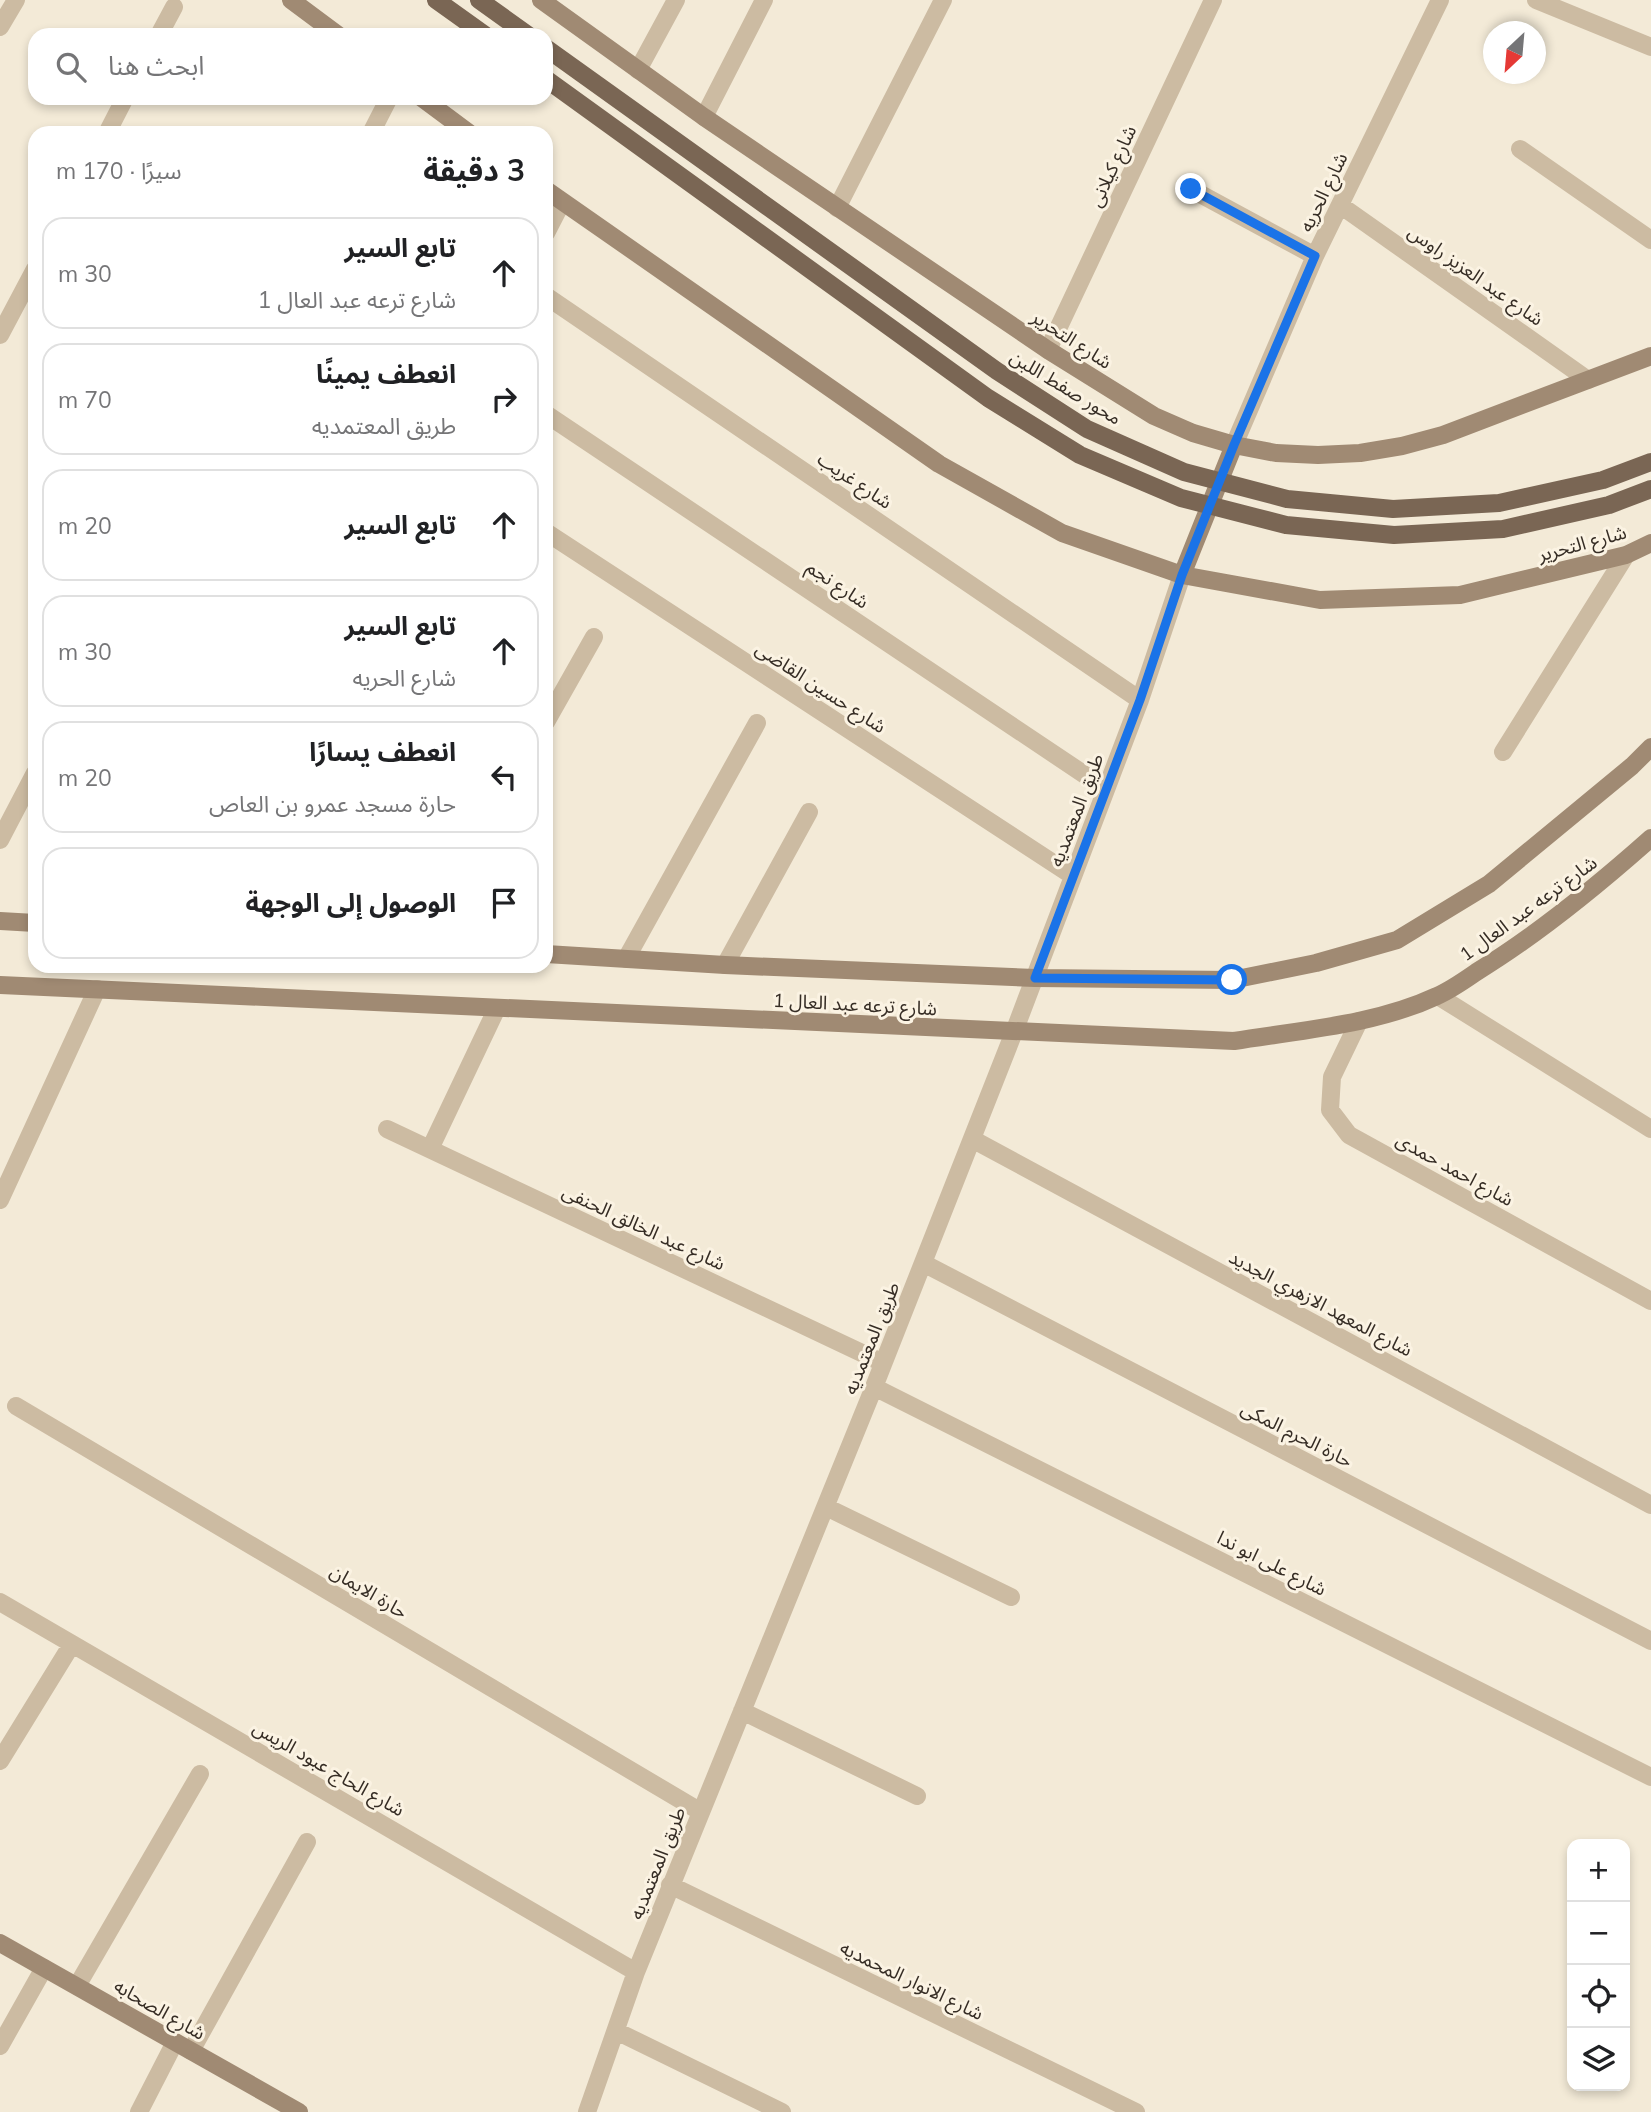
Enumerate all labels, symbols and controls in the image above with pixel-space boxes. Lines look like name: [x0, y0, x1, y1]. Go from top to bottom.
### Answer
north arrow: [1483, 21, 1546, 84]
search box: [28, 28, 553, 105]
icon: search: [52, 48, 90, 86]
text: ابحث هنا: [108, 49, 204, 82]
street label: شارع كيلانى: [1083, 121, 1143, 212]
street label: شارع الحريه: [1293, 148, 1354, 237]
text: 3 دقيقة: [423, 151, 525, 189]
text: سيرًا · 170 m: [56, 156, 182, 185]
route end: [1175, 173, 1206, 204]
street label: شارع عبد العزيز راوس: [1402, 219, 1548, 332]
text: تابع السير: [345, 231, 456, 264]
icon: ahead: [485, 254, 523, 292]
text: 30 m: [58, 259, 112, 288]
text: شارع ترعه عبد العال 1: [257, 285, 456, 314]
street label: شارع التحرير: [1025, 304, 1117, 375]
street label: محور صفط اللبن: [1006, 344, 1126, 430]
text: انعطف يمينًا: [316, 357, 456, 390]
icon: right: [485, 380, 523, 418]
text: 70 m: [58, 385, 112, 414]
text: طريق المعتمديه: [312, 411, 456, 440]
street label: شارع غريب: [812, 446, 897, 515]
icon: ahead: [485, 506, 523, 544]
text: تابع السير: [345, 508, 456, 541]
text: 20 m: [58, 511, 112, 540]
street label: شارع التحرير: [1534, 520, 1629, 569]
street label: شارع نجم: [801, 555, 874, 616]
text: تابع السير: [345, 609, 456, 642]
icon: ahead: [485, 632, 523, 670]
street label: شارع حسين القاضى: [750, 636, 891, 740]
text: 30 m: [58, 637, 112, 666]
text: شارع الحريه: [353, 663, 456, 692]
text: انعطف يسارًا: [309, 735, 456, 768]
street label: طريق المعتمديه: [1043, 750, 1109, 870]
icon: left: [485, 758, 523, 796]
text: 20 m: [58, 763, 112, 792]
text: حارة مسجد عمرو بن العاص: [209, 789, 456, 818]
street label: شارع ترعه عبد العال 1: [1455, 850, 1603, 968]
icon: arrive: [485, 884, 523, 922]
text: الوصول إلى الوجهة: [245, 886, 456, 919]
route start: [1216, 964, 1247, 995]
street label: شارع ترعه عبد العال 1: [772, 988, 938, 1022]
street label: شارع احمد حمدى: [1391, 1127, 1518, 1213]
street label: شارع عبد الخالق الحنفى: [558, 1179, 729, 1277]
street label: شارع المعهد الازهري الجديد: [1224, 1244, 1417, 1365]
street label: طريق المعتمديه: [838, 1278, 905, 1398]
street label: حارة الحرم المكى: [1236, 1396, 1357, 1475]
street label: شارع على ابو ندا: [1212, 1525, 1331, 1603]
street label: حارة الايمان: [326, 1558, 412, 1624]
street label: شارع الحاج عبود الريس: [248, 1715, 409, 1823]
street label: طريق المعتمديه: [624, 1803, 691, 1923]
map controls: [1567, 1839, 1630, 2091]
button: +: [1567, 1839, 1630, 1902]
button: −: [1567, 1902, 1630, 1965]
street label: شارع الانوار المحمديه: [835, 1935, 988, 2027]
button: locate: [1567, 1965, 1630, 2028]
street label: شارع الصحابه: [109, 1973, 210, 2046]
button: layers: [1567, 2028, 1630, 2091]

